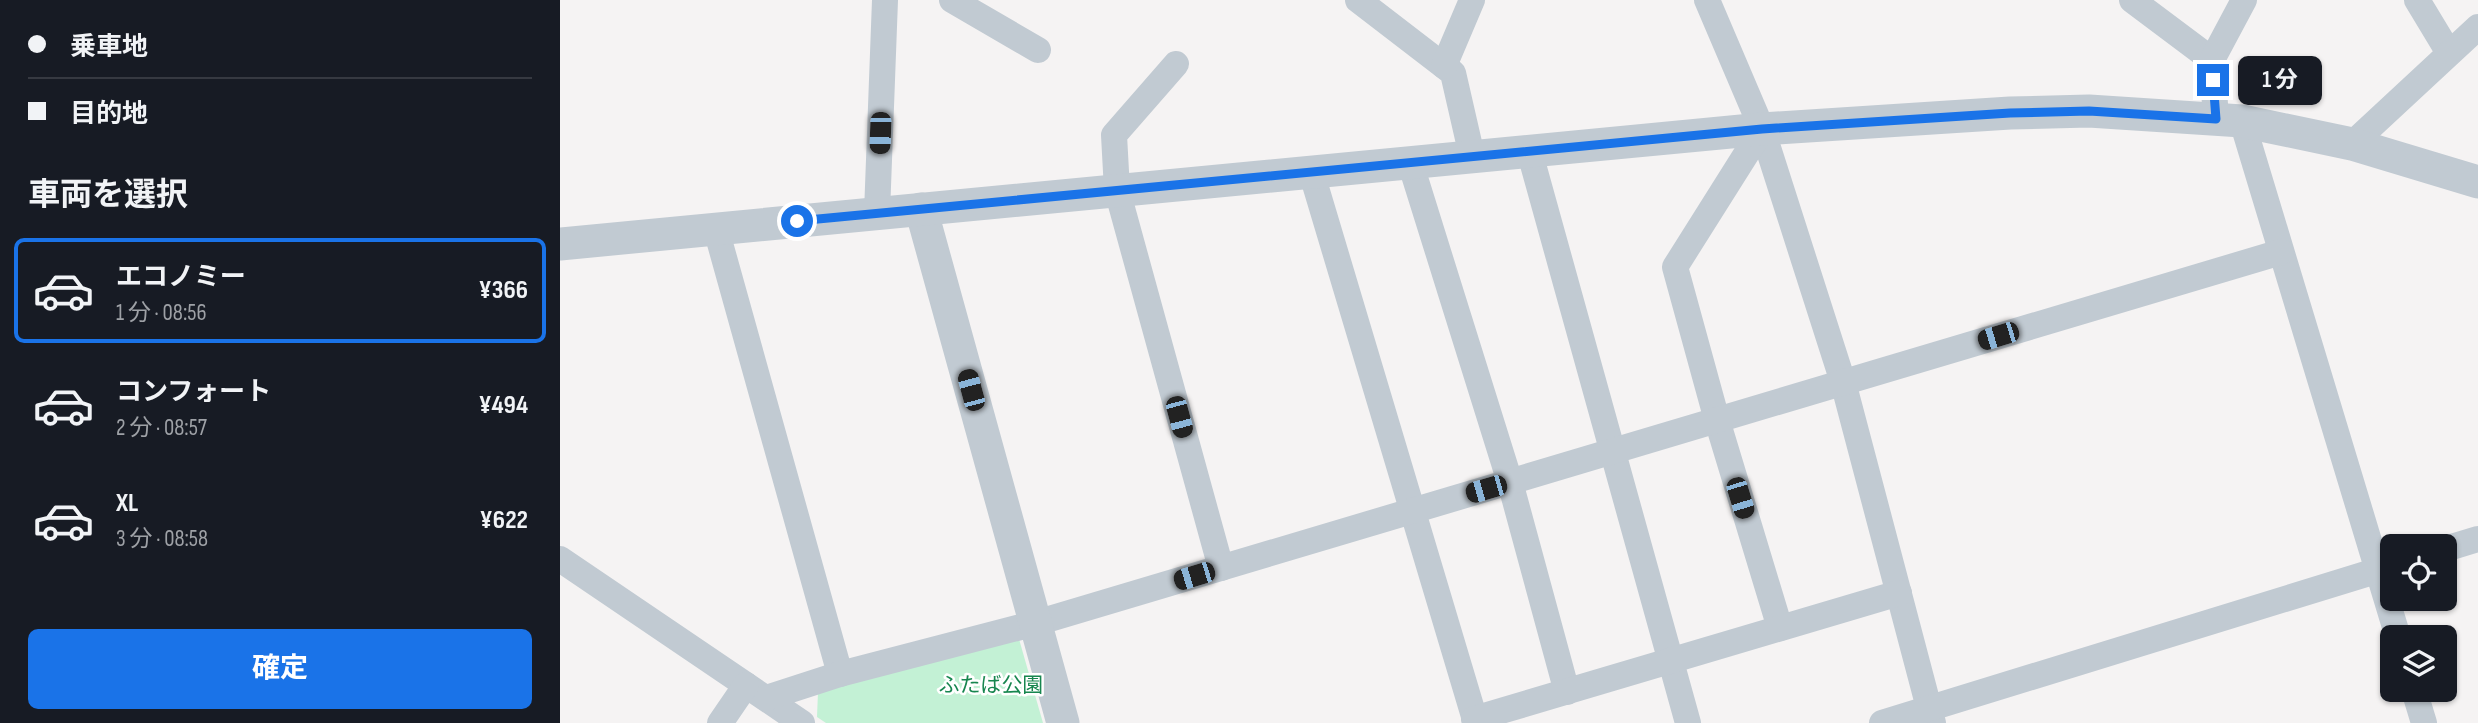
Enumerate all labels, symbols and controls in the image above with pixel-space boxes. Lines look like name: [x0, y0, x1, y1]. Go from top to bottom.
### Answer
text: 乗車地: [70, 32, 148, 63]
callout: 1 分: [2238, 56, 2322, 104]
route end: [2197, 64, 2229, 96]
text: 1 分: [2262, 66, 2298, 94]
text: 目的地: [70, 99, 148, 130]
car: [869, 112, 892, 154]
text: 車両を選択: [28, 176, 188, 215]
route start: [781, 205, 813, 237]
icon: car: [32, 259, 95, 322]
text: エコノミー: [116, 262, 246, 293]
text: ¥366: [479, 275, 528, 306]
text: 1 分 · 08:56: [116, 299, 207, 327]
car: [1975, 320, 2022, 352]
car: [956, 367, 987, 413]
icon: car: [32, 374, 95, 437]
text: コンフォート: [116, 377, 271, 408]
text: ¥494: [479, 390, 528, 421]
car: [1164, 394, 1195, 440]
text: 2 分 · 08:57: [116, 414, 207, 442]
car: [1463, 473, 1510, 505]
car: [1724, 475, 1757, 521]
text: XL: [116, 488, 138, 519]
icon: car: [32, 489, 95, 552]
text: ¥622: [480, 505, 528, 536]
text: 3 分 · 08:58: [116, 525, 208, 553]
map controls: [2380, 534, 2457, 702]
button: locate: [2380, 534, 2457, 611]
car: [1171, 560, 1218, 592]
button: layers: [2380, 625, 2457, 702]
button: 確定: [28, 629, 532, 709]
park label: ふたば公園: [939, 673, 1044, 698]

